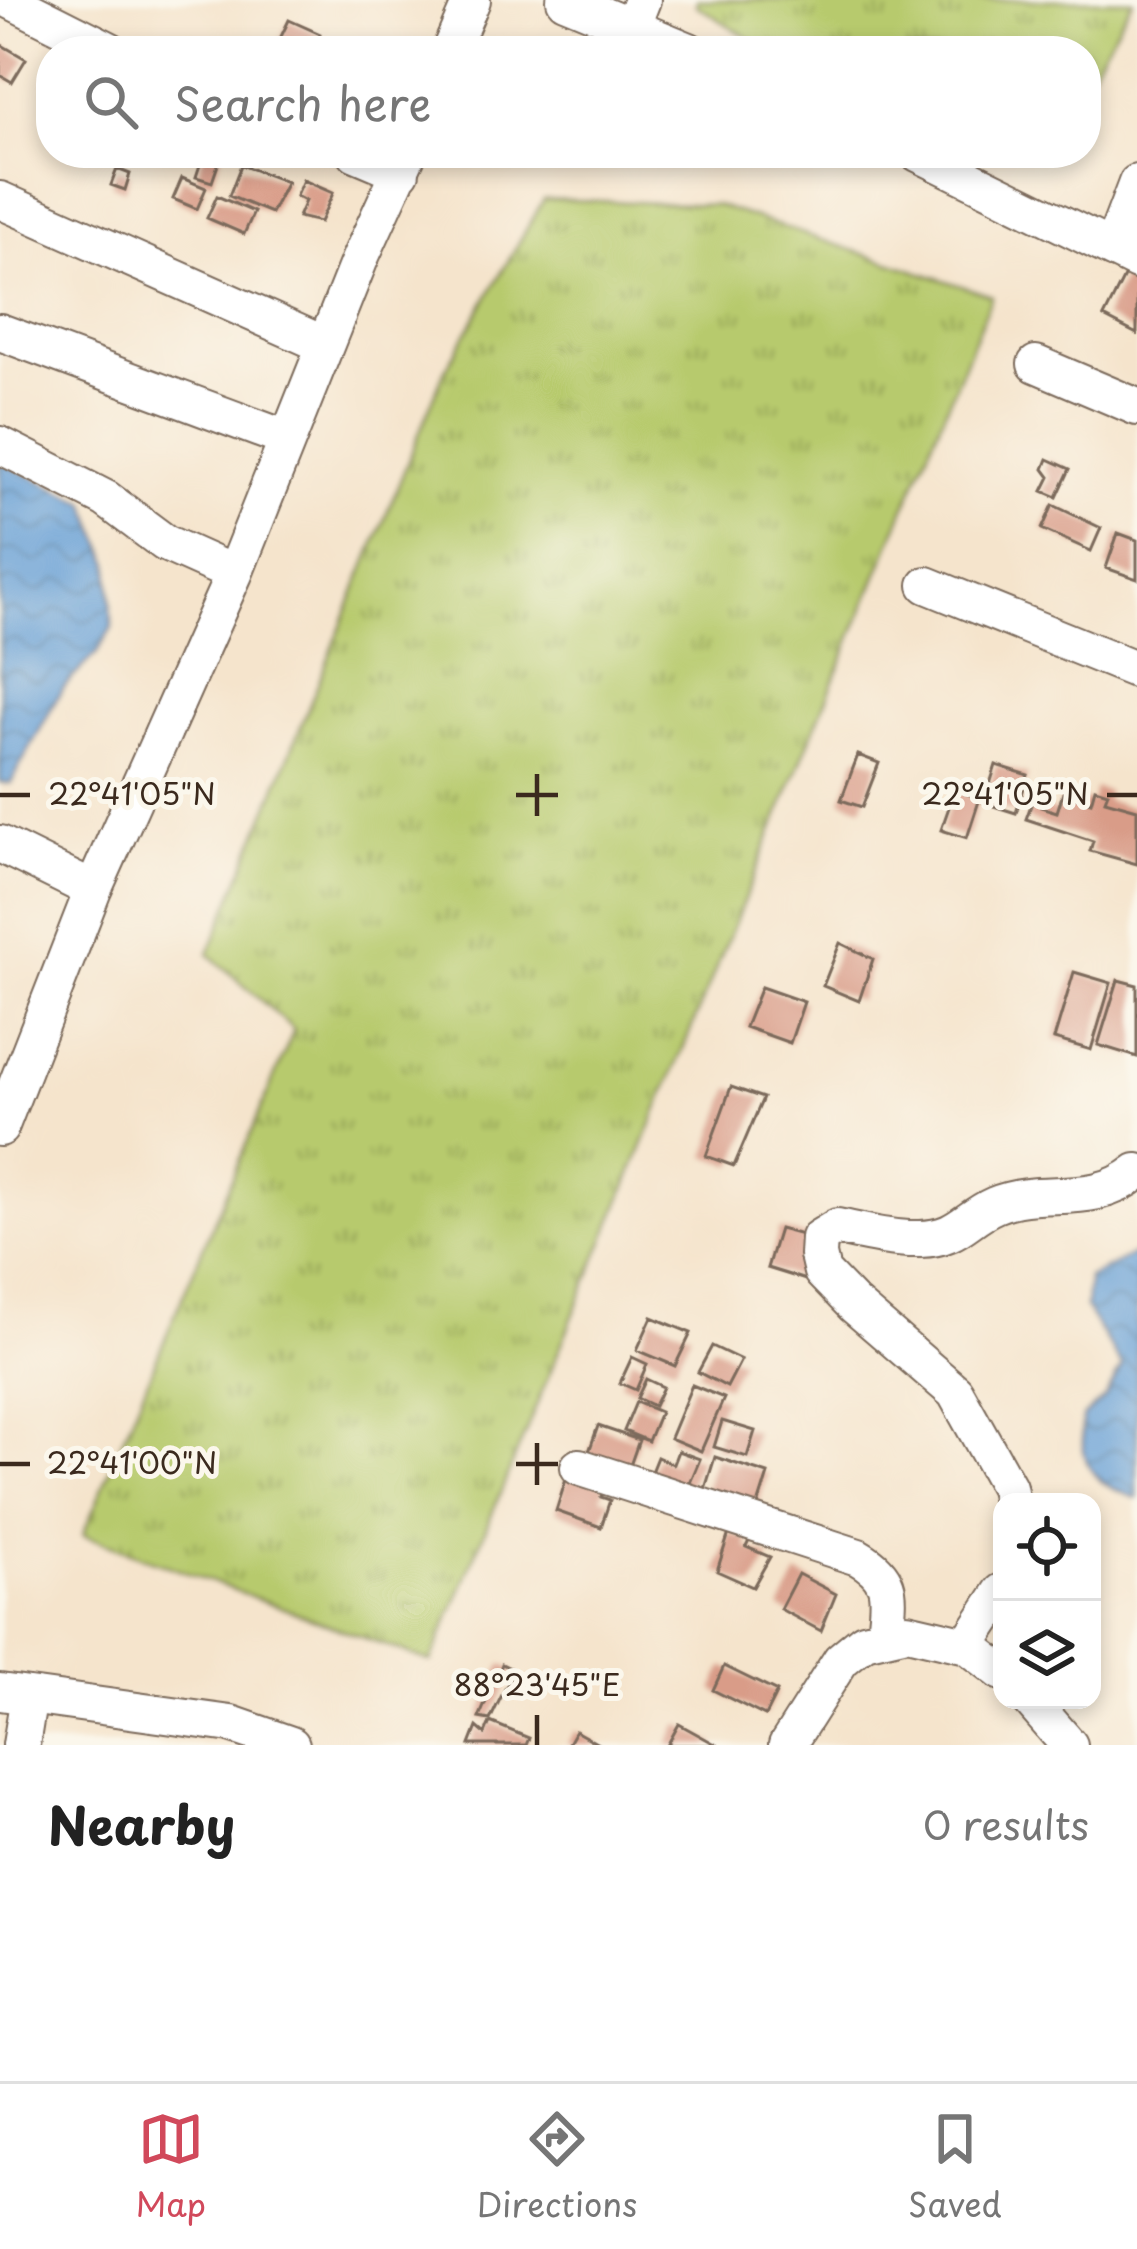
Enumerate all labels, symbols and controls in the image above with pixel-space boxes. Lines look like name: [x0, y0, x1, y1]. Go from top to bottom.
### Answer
search box: [36, 36, 1101, 168]
text: Search here: [174, 68, 431, 136]
icon: search: [78, 69, 144, 135]
text: 22°41'05"N: [48, 770, 216, 815]
text: 22°41'05"N: [921, 770, 1089, 815]
text: 22°41'00"N: [47, 1439, 217, 1484]
map controls: [993, 1493, 1101, 1709]
button: locate: [993, 1493, 1101, 1601]
button: layers: [993, 1601, 1101, 1709]
text: 88°23'45"E: [454, 1661, 620, 1706]
text: Nearby: [48, 1785, 235, 1862]
text: 0 results: [923, 1794, 1089, 1853]
tab: Map: [135, 2106, 206, 2228]
tab: Directions: [477, 2106, 637, 2228]
tab: Saved: [908, 2106, 1002, 2228]

